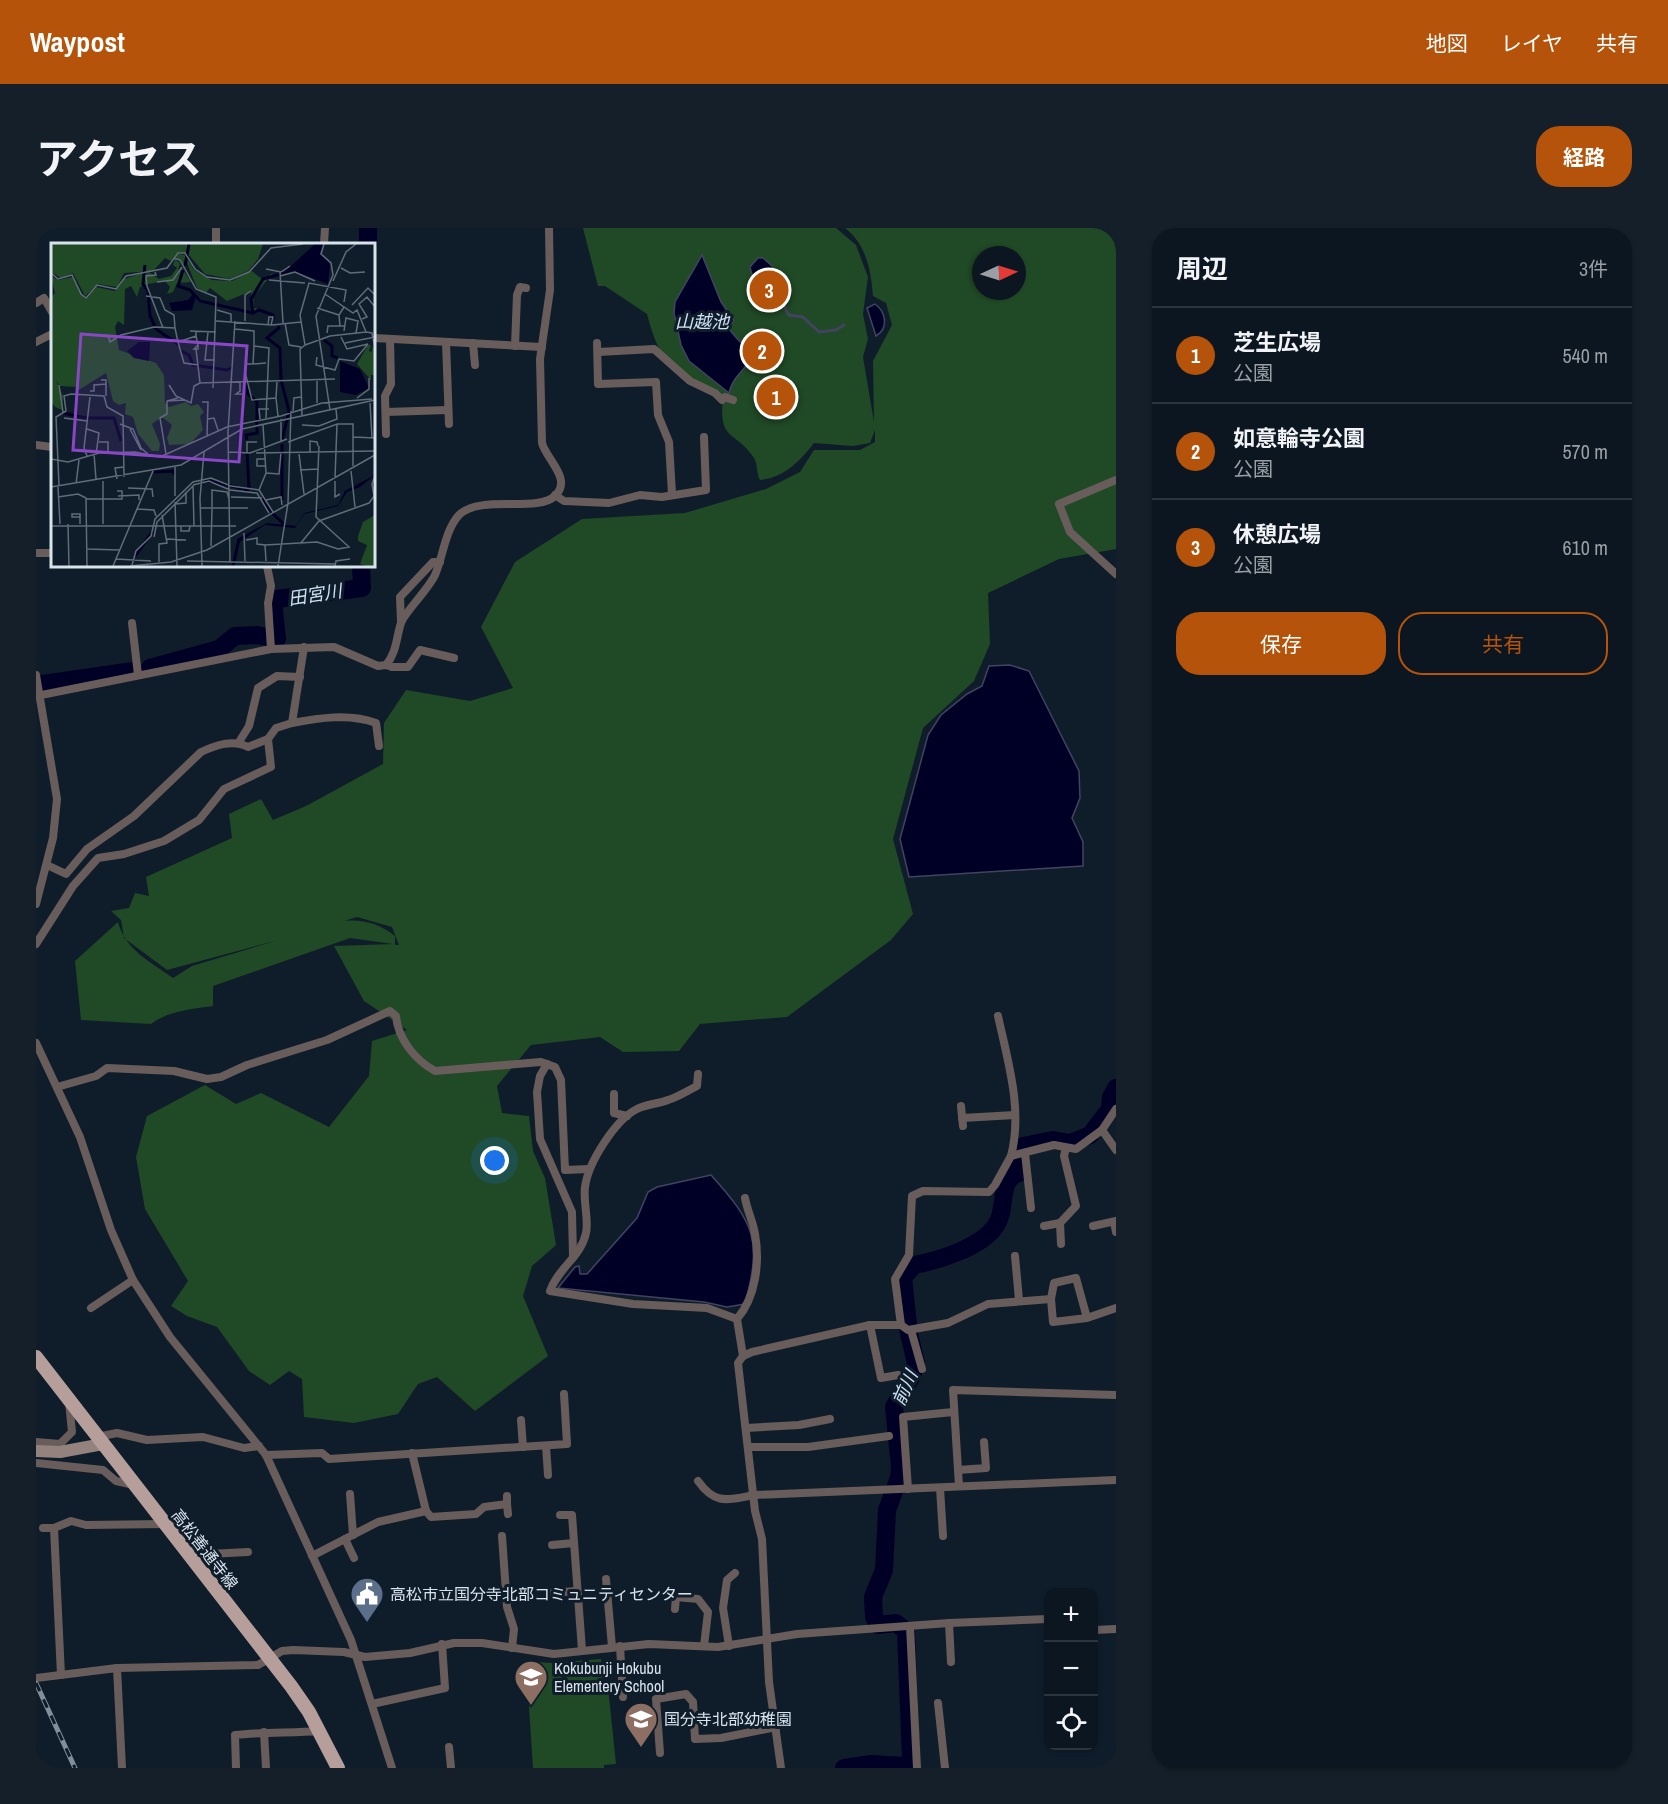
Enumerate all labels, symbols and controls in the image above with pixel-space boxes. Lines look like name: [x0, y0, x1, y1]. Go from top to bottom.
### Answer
text: Waypost: [30, 23, 125, 61]
text: 地図: [1426, 29, 1468, 58]
text: レイヤ: [1501, 29, 1563, 58]
text: 共有: [1596, 29, 1638, 58]
button: 経路: [1536, 126, 1632, 187]
text: アクセス: [36, 131, 202, 187]
inset map: [51, 243, 375, 567]
north arrow: [972, 246, 1026, 300]
text: 周辺: [1176, 251, 1228, 286]
text: 3件: [1579, 255, 1608, 282]
pin: 3: [750, 268, 788, 312]
water label: 山越池: [675, 309, 731, 334]
text: 芝生広場: [1233, 327, 1321, 357]
pin: 2: [742, 328, 782, 374]
text: 1: [1191, 342, 1200, 369]
text: 540 m: [1562, 342, 1608, 369]
text: 公園: [1233, 359, 1273, 386]
pin: 1: [756, 374, 796, 420]
text: 如意輪寺公園: [1233, 423, 1365, 453]
text: 2: [1191, 438, 1200, 465]
text: 570 m: [1562, 438, 1608, 465]
text: 公園: [1233, 455, 1273, 482]
text: 休憩広場: [1233, 519, 1321, 549]
text: 3: [1191, 534, 1200, 561]
text: 610 m: [1562, 534, 1608, 561]
text: 公園: [1233, 551, 1273, 578]
water label: 田宮川: [286, 578, 346, 611]
button: 保存: [1176, 612, 1386, 675]
button: 共有: [1398, 612, 1608, 675]
your location: [480, 1146, 509, 1175]
water label: 前川: [886, 1364, 924, 1409]
street label: 高松善通寺線: [167, 1504, 243, 1594]
public building icon: 高松市立国分寺北部コミュニティセンター: [349, 1576, 385, 1623]
place label: 高松市立国分寺北部コミュニティセンター: [390, 1583, 693, 1605]
map controls: [1044, 1588, 1098, 1750]
button: +: [1044, 1588, 1098, 1642]
button: −: [1044, 1642, 1098, 1696]
place label: Kokubunji Hokubu Elementery School: [554, 1657, 664, 1697]
school or university icon: Kokubunji Hokubu Elementery School: [513, 1659, 549, 1706]
button: locate: [1044, 1696, 1098, 1750]
school or university icon: 国分寺北部幼稚園: [623, 1701, 659, 1748]
place label: 国分寺北部幼稚園: [664, 1708, 792, 1730]

